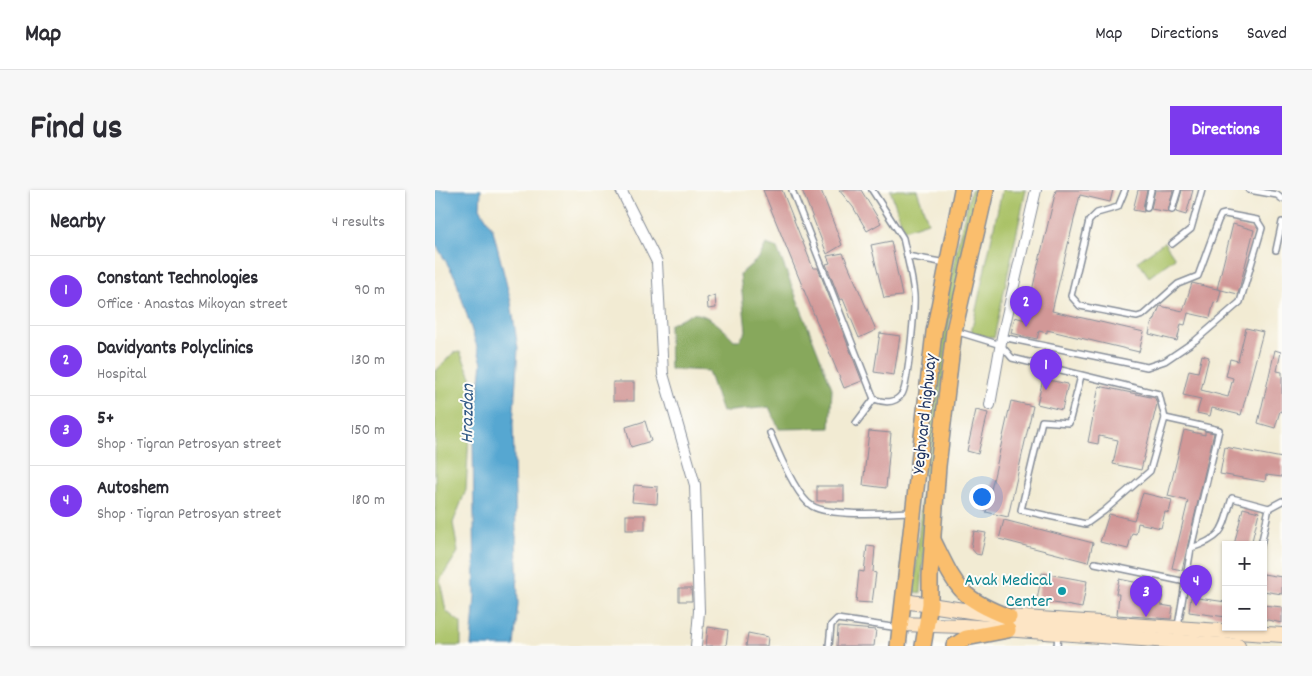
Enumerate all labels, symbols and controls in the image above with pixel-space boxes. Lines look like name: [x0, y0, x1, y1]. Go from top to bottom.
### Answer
text: Map: [25, 18, 61, 52]
text: Map: [1095, 22, 1122, 47]
text: Directions: [1150, 22, 1219, 47]
text: Saved: [1247, 22, 1287, 47]
text: Find us: [30, 105, 122, 155]
button: Directions: [1170, 106, 1282, 155]
text: Nearby: [50, 208, 105, 238]
text: 4 results: [332, 211, 385, 234]
text: Constant Technologies: [97, 266, 258, 293]
text: 1: [64, 279, 68, 302]
text: 90 m: [354, 279, 385, 302]
pin: 2: [1010, 286, 1042, 327]
text: Office · Anastas Mikoyan street: [97, 293, 288, 316]
text: Davidyants Polyclinics: [97, 336, 254, 363]
text: 2: [63, 349, 70, 372]
text: 130 m: [351, 349, 385, 372]
pin: 1: [1030, 349, 1062, 390]
street label: Yeghvard highway: [907, 352, 945, 475]
text: Hospital: [97, 363, 147, 386]
water label: Hrazdan: [455, 383, 483, 444]
text: 5+: [97, 406, 114, 433]
text: 3: [62, 419, 70, 442]
text: 150 m: [351, 419, 385, 442]
text: Shop · Tigran Petrosyan street: [97, 433, 281, 456]
text: Autoshem: [97, 476, 169, 503]
your location: [969, 484, 995, 510]
text: 4: [63, 489, 69, 512]
text: 180 m: [352, 489, 385, 512]
text: Shop · Tigran Petrosyan street: [97, 503, 281, 526]
map controls: [1222, 541, 1267, 631]
button: +: [1222, 541, 1267, 586]
pin: 4: [1180, 565, 1212, 606]
place label: Avak Medical Center: [965, 569, 1053, 615]
pin: 3: [1130, 576, 1162, 617]
marker: Avak Medical Center: [1056, 585, 1068, 597]
button: −: [1222, 586, 1267, 631]

